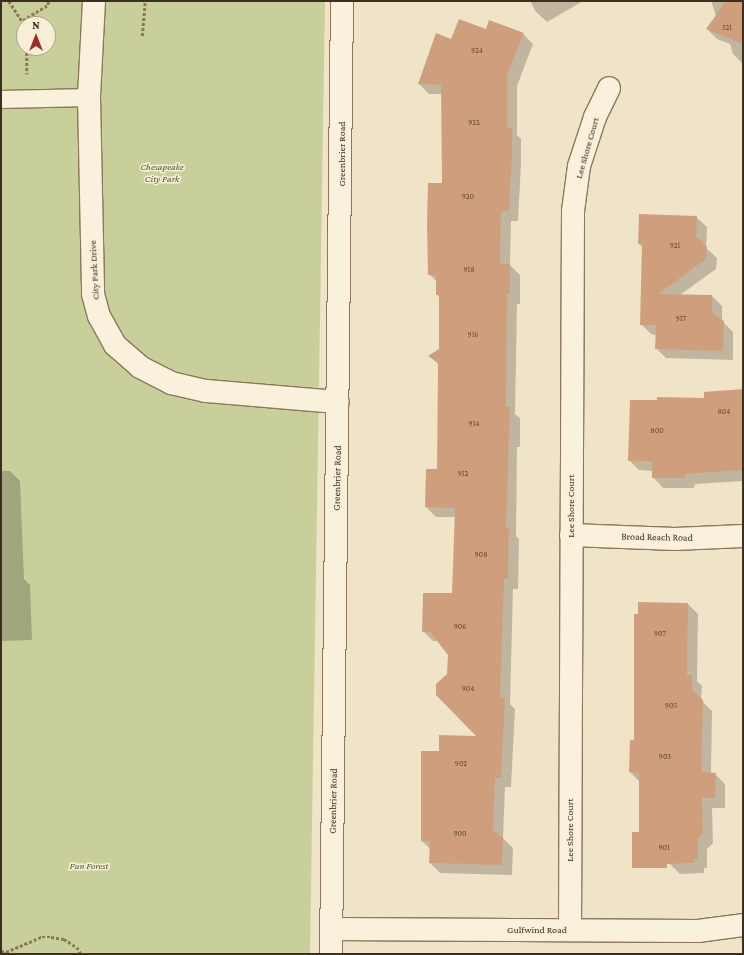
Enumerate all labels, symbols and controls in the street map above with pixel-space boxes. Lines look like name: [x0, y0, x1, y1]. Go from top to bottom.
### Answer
north arrow: [16, 16, 56, 56]
text: N: [32, 19, 40, 31]
house number: 521: [722, 23, 732, 33]
house number: 924: [471, 46, 483, 56]
street label: Lee Shore Court: [573, 116, 601, 180]
house number: 922: [468, 118, 480, 128]
street label: Greenbrier Road: [336, 121, 348, 187]
park label: Chesapeake City Park: [140, 160, 184, 184]
house number: 920: [462, 192, 474, 202]
street label: City Park Drive: [86, 240, 102, 300]
house number: 921: [670, 241, 680, 251]
house number: 918: [463, 265, 475, 275]
house number: 917: [676, 314, 686, 324]
house number: 916: [468, 330, 478, 340]
house number: 804: [718, 407, 730, 417]
house number: 914: [469, 419, 479, 429]
house number: 800: [650, 426, 664, 436]
street label: Greenbrier Road: [330, 445, 344, 511]
house number: 912: [458, 469, 468, 479]
street label: Lee Shore Court: [565, 474, 577, 538]
street label: Broad Reach Road: [621, 530, 693, 544]
house number: 908: [475, 550, 487, 560]
house number: 906: [454, 622, 466, 632]
house number: 907: [654, 629, 666, 639]
house number: 904: [462, 684, 474, 694]
house number: 905: [665, 701, 677, 711]
house number: 903: [659, 752, 671, 762]
house number: 902: [455, 759, 467, 769]
street label: Greenbrier Road: [326, 768, 340, 834]
street label: Lee Shore Court: [564, 798, 576, 862]
house number: 900: [453, 829, 467, 839]
house number: 901: [658, 843, 670, 853]
park label: Fun Forest: [70, 860, 108, 872]
street label: Gulfwind Road: [507, 924, 567, 936]

